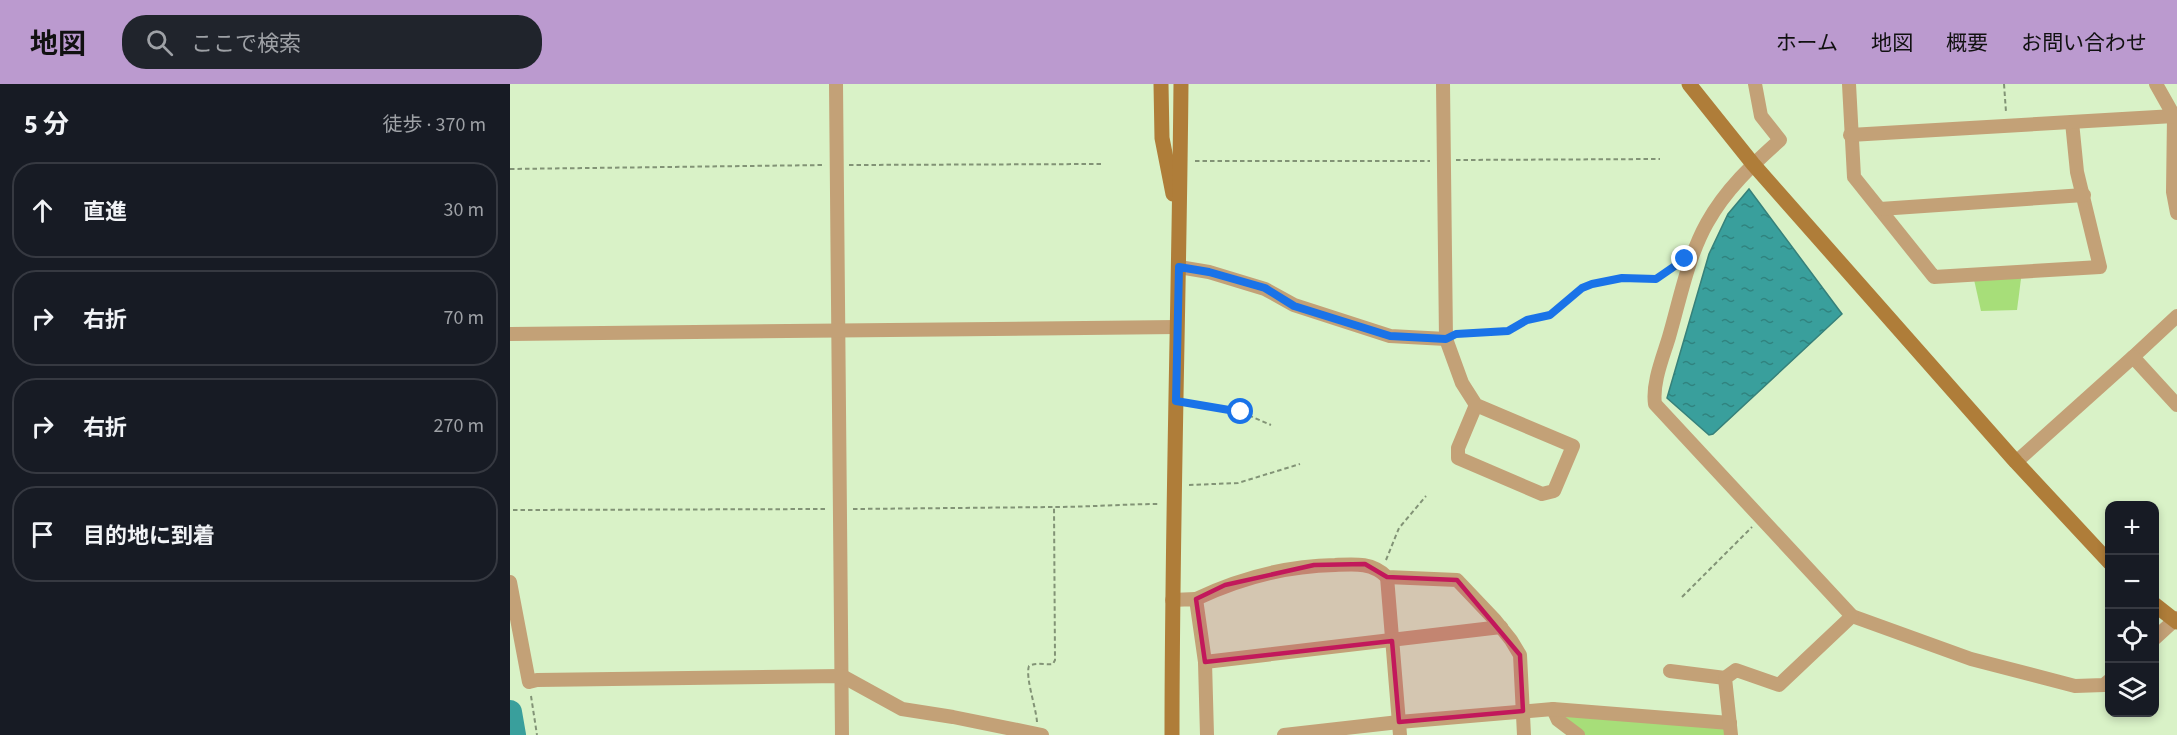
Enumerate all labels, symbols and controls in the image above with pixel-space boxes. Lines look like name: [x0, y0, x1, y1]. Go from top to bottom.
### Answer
search box: [122, 15, 542, 69]
text: 地図: [30, 24, 86, 64]
icon: search: [143, 26, 176, 59]
text: ここで検索: [191, 28, 301, 60]
text: ホーム: [1776, 28, 1838, 58]
text: 地図: [1871, 28, 1913, 58]
text: 概要: [1946, 28, 1988, 58]
text: お問い合わせ: [2021, 28, 2147, 58]
text: 5 分: [24, 106, 69, 143]
text: 徒歩 · 370 m: [383, 111, 486, 139]
icon: ahead: [26, 194, 59, 227]
text: 直進: [83, 196, 127, 228]
text: 30 m: [444, 196, 484, 224]
route end: [1671, 245, 1697, 271]
icon: right: [26, 302, 59, 335]
text: 右折: [83, 304, 127, 336]
text: 70 m: [444, 304, 484, 332]
route start: [1227, 398, 1253, 424]
icon: right: [26, 410, 59, 443]
text: 右折: [83, 412, 127, 444]
text: 270 m: [434, 412, 484, 440]
map controls: [2105, 501, 2159, 717]
button: +: [2105, 501, 2159, 555]
icon: arrive: [26, 518, 59, 551]
text: 目的地に到着: [83, 520, 215, 552]
button: −: [2105, 555, 2159, 609]
button: locate: [2105, 609, 2159, 663]
button: layers: [2105, 663, 2159, 717]

